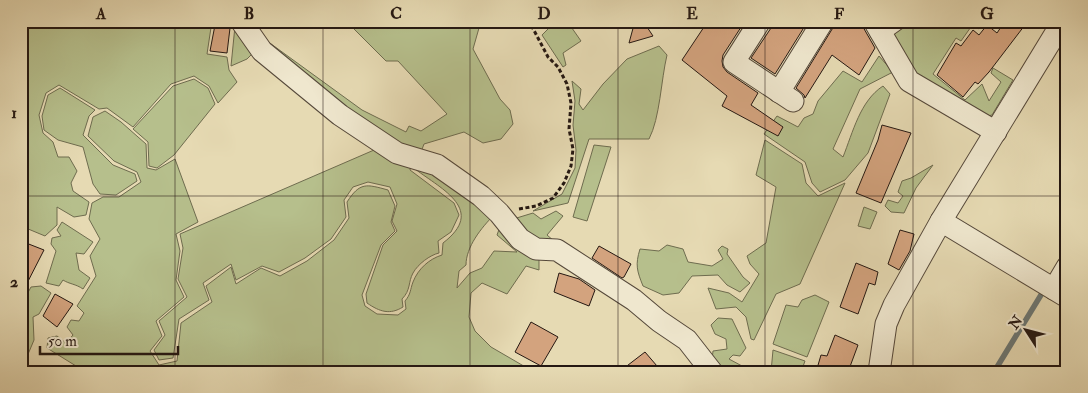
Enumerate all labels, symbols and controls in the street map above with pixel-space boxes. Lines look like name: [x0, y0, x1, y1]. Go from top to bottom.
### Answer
text: A: [95, 4, 107, 24]
text: B: [244, 4, 254, 24]
text: C: [390, 4, 402, 24]
text: D: [537, 4, 551, 24]
text: E: [686, 4, 698, 24]
text: F: [834, 4, 844, 24]
text: G: [980, 4, 994, 24]
text: 1: [11, 103, 17, 123]
text: 2: [10, 272, 18, 292]
north arrow: [1000, 306, 1050, 356]
text: N: [1005, 312, 1027, 334]
scale bar: [40, 323, 178, 355]
text: 50 m: [48, 332, 77, 351]

